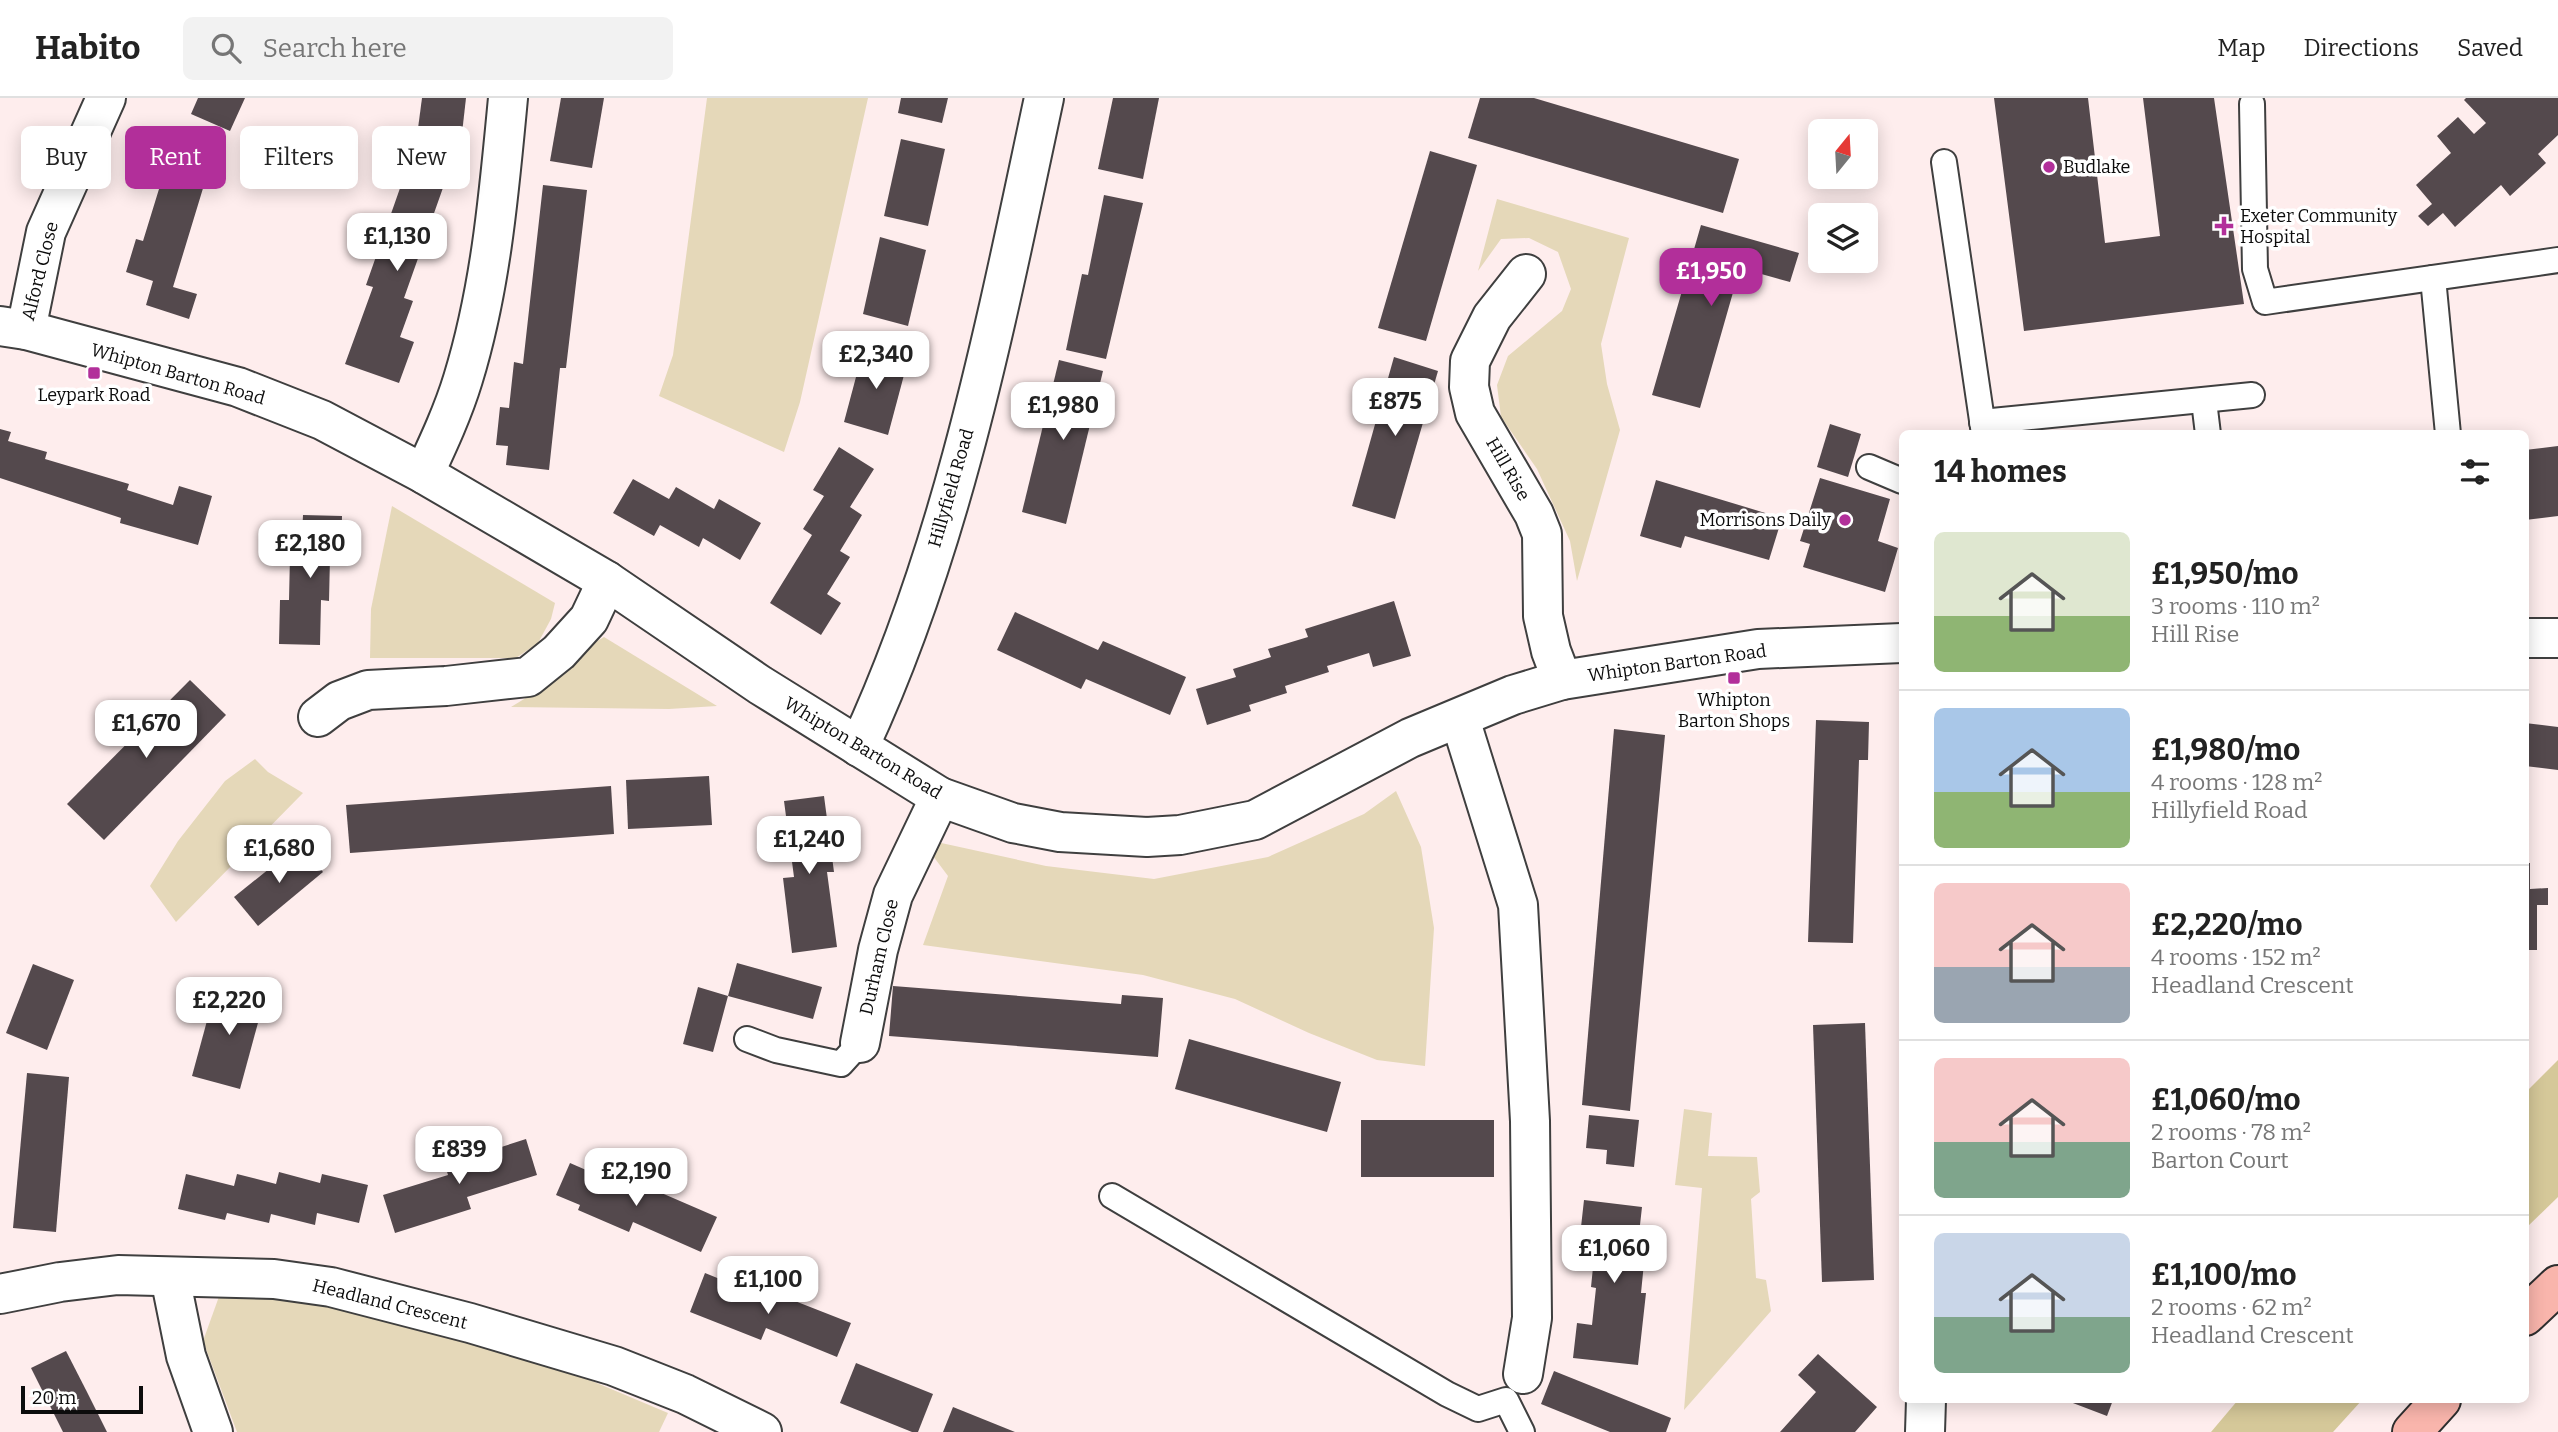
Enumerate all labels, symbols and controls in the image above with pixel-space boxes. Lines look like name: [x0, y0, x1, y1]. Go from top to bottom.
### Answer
search box: [183, 17, 673, 80]
text: Habito: [35, 28, 141, 68]
icon: search: [207, 29, 245, 67]
text: Search here: [263, 33, 407, 64]
text: Map: [2217, 34, 2266, 62]
text: Directions: [2304, 34, 2419, 62]
text: Saved: [2457, 34, 2523, 62]
north arrow: [1808, 119, 1878, 189]
map controls: [1808, 119, 1878, 273]
chip: Buy: [21, 126, 111, 189]
chip: Rent: [125, 126, 226, 189]
chip: Filters: [240, 126, 358, 189]
chip: New: [372, 126, 470, 189]
place label: Budlake: [2063, 156, 2130, 178]
marker: Budlake: [2041, 159, 2057, 175]
button: layers: [1808, 203, 1878, 273]
place label: Exeter Community Hospital: [2240, 205, 2398, 248]
pin: £1,130: [340, 214, 454, 273]
marker: Exeter Community Hospital: [2214, 216, 2234, 236]
street label: Alford Close: [17, 219, 63, 323]
text: £1,130: [363, 222, 431, 250]
pin: £1,950: [1654, 248, 1768, 308]
text: £1,950: [1675, 257, 1747, 285]
pin: £2,340: [819, 331, 933, 391]
street label: Whipton Barton Road: [88, 339, 268, 409]
text: £2,340: [838, 340, 914, 368]
marker: Leypark Road: [86, 365, 102, 381]
pin: £875: [1354, 378, 1436, 438]
pin: £1,980: [1006, 382, 1120, 442]
place label: Leypark Road: [38, 384, 151, 406]
text: £875: [1368, 387, 1422, 415]
text: £1,980: [1027, 391, 1099, 419]
street label: Hillyfield Road: [924, 426, 979, 550]
street label: Hill Rise: [1481, 434, 1535, 504]
icon: filters: [2456, 453, 2494, 491]
text: 14 homes: [1934, 454, 2067, 490]
place label: Morrisons Daily: [1699, 509, 1831, 531]
marker: Morrisons Daily: [1837, 512, 1853, 528]
pin: £2,180: [253, 520, 367, 580]
text: £2,180: [274, 529, 346, 557]
text: £1,950/mo: [2151, 556, 2299, 592]
icon: home: [1990, 560, 2074, 644]
text: 3 rooms · 110 m²: [2151, 592, 2320, 620]
text: Hill Rise: [2151, 620, 2239, 648]
street label: Whipton Barton Road: [1586, 640, 1768, 686]
marker: Whipton Barton Shops: [1726, 670, 1742, 686]
place label: Whipton Barton Shops: [1678, 689, 1790, 732]
street label: Whipton Barton Road: [780, 692, 946, 804]
pin: £1,670: [89, 700, 203, 760]
text: £1,670: [111, 709, 181, 737]
text: £1,980/mo: [2151, 732, 2300, 768]
icon: home: [1990, 736, 2074, 820]
text: 4 rooms · 128 m²: [2151, 768, 2322, 796]
text: Hillyfield Road: [2151, 796, 2308, 824]
pin: £1,240: [752, 816, 866, 876]
text: £1,240: [773, 825, 845, 853]
pin: £1,680: [222, 826, 336, 885]
text: £1,680: [243, 834, 315, 862]
street label: Durham Close: [855, 897, 903, 1017]
text: £2,220/mo: [2151, 907, 2303, 943]
icon: home: [1990, 911, 2074, 995]
text: 4 rooms · 152 m²: [2151, 943, 2321, 971]
text: Headland Crescent: [2151, 971, 2354, 999]
pin: £2,220: [172, 978, 286, 1037]
text: £2,220: [192, 986, 266, 1014]
text: £1,060/mo: [2151, 1082, 2301, 1118]
icon: home: [1990, 1086, 2074, 1170]
text: 2 rooms · 78 m²: [2151, 1118, 2311, 1146]
pin: £839: [418, 1126, 500, 1186]
text: £839: [431, 1135, 487, 1163]
text: Barton Court: [2151, 1146, 2289, 1174]
pin: £2,190: [579, 1148, 693, 1208]
text: £2,190: [600, 1157, 672, 1185]
pin: £1,060: [1557, 1226, 1671, 1285]
text: £1,060: [1578, 1234, 1650, 1262]
pin: £1,100: [711, 1256, 825, 1316]
text: £1,100/mo: [2151, 1257, 2297, 1293]
icon: home: [1990, 1261, 2074, 1345]
text: £1,100: [733, 1265, 803, 1293]
street label: Headland Crescent: [310, 1274, 470, 1334]
text: 2 rooms · 62 m²: [2151, 1293, 2312, 1321]
text: Headland Crescent: [2151, 1321, 2354, 1349]
scale bar: [21, 1383, 144, 1415]
text: 20 m: [32, 1386, 76, 1409]

